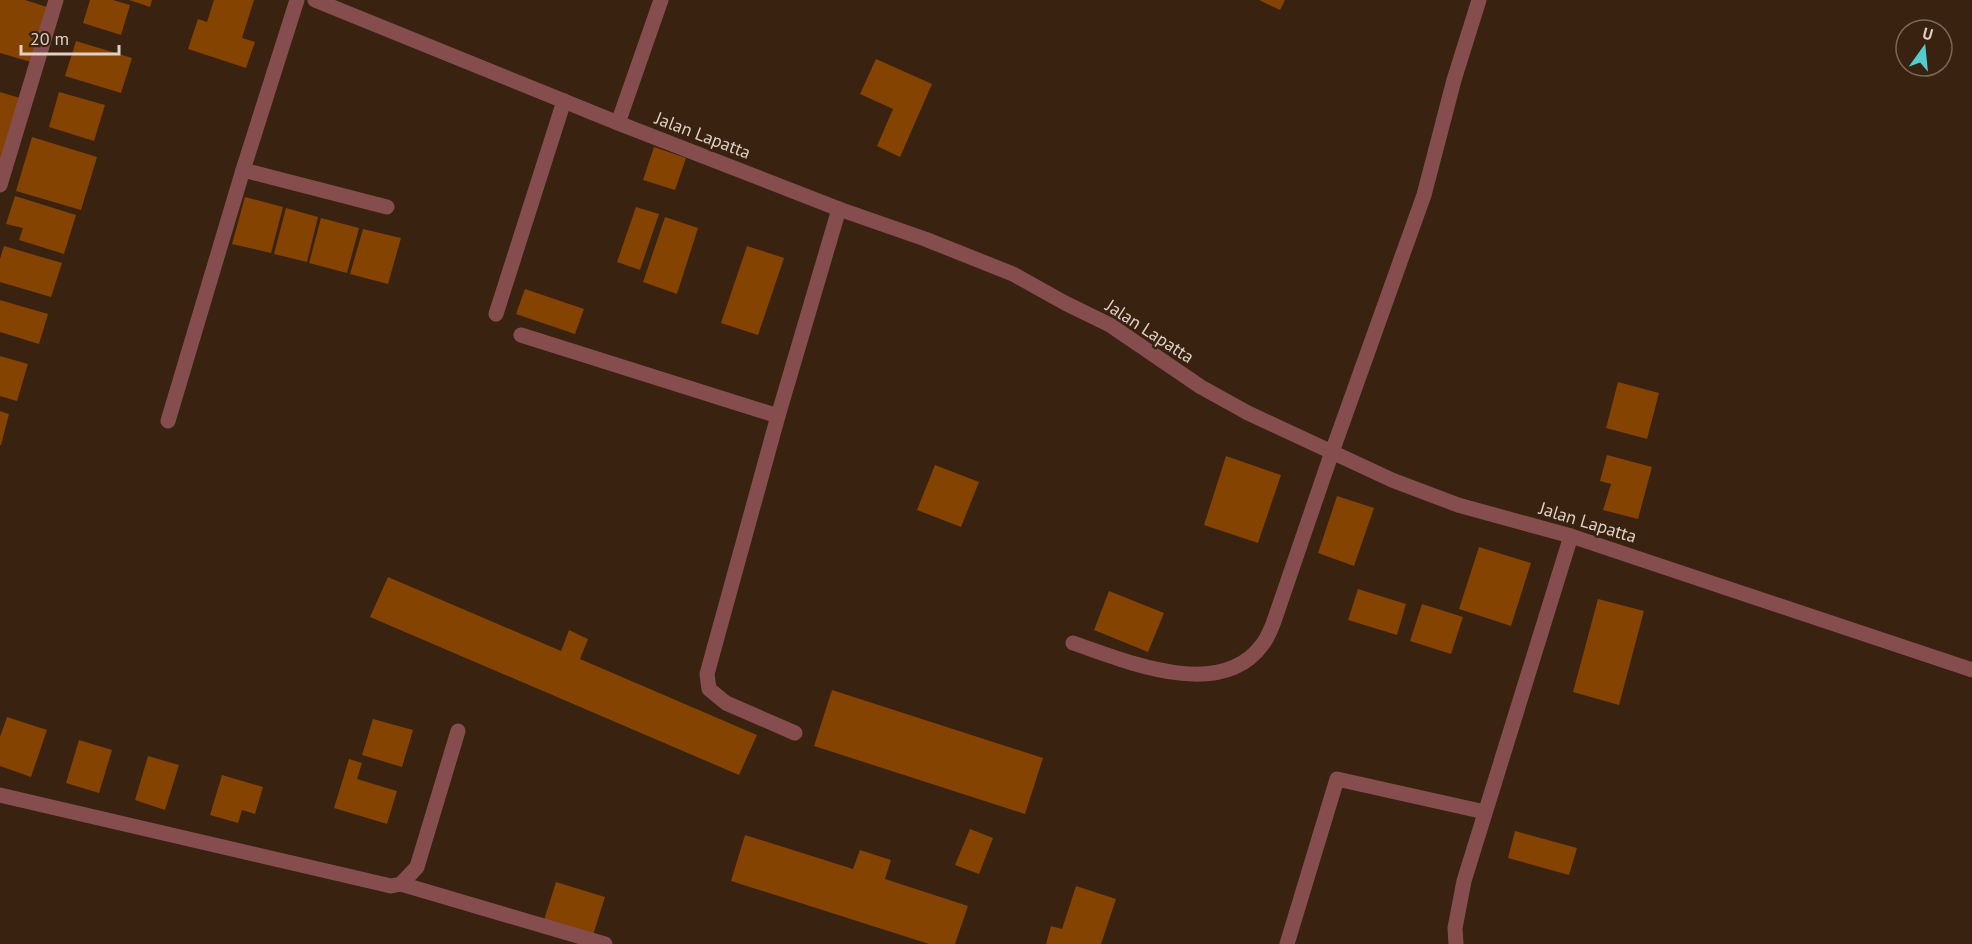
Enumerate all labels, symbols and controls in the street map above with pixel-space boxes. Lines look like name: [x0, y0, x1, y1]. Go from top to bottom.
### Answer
scale bar: [21, 18, 118, 56]
north arrow: [1894, 18, 1954, 78]
text: U: [1920, 23, 1935, 44]
text: 20 m: [30, 27, 69, 50]
street label: Jalan Lapatta: [651, 106, 754, 164]
street label: Jalan Lapatta: [1101, 293, 1198, 368]
street label: Jalan Lapatta: [1536, 496, 1640, 548]

